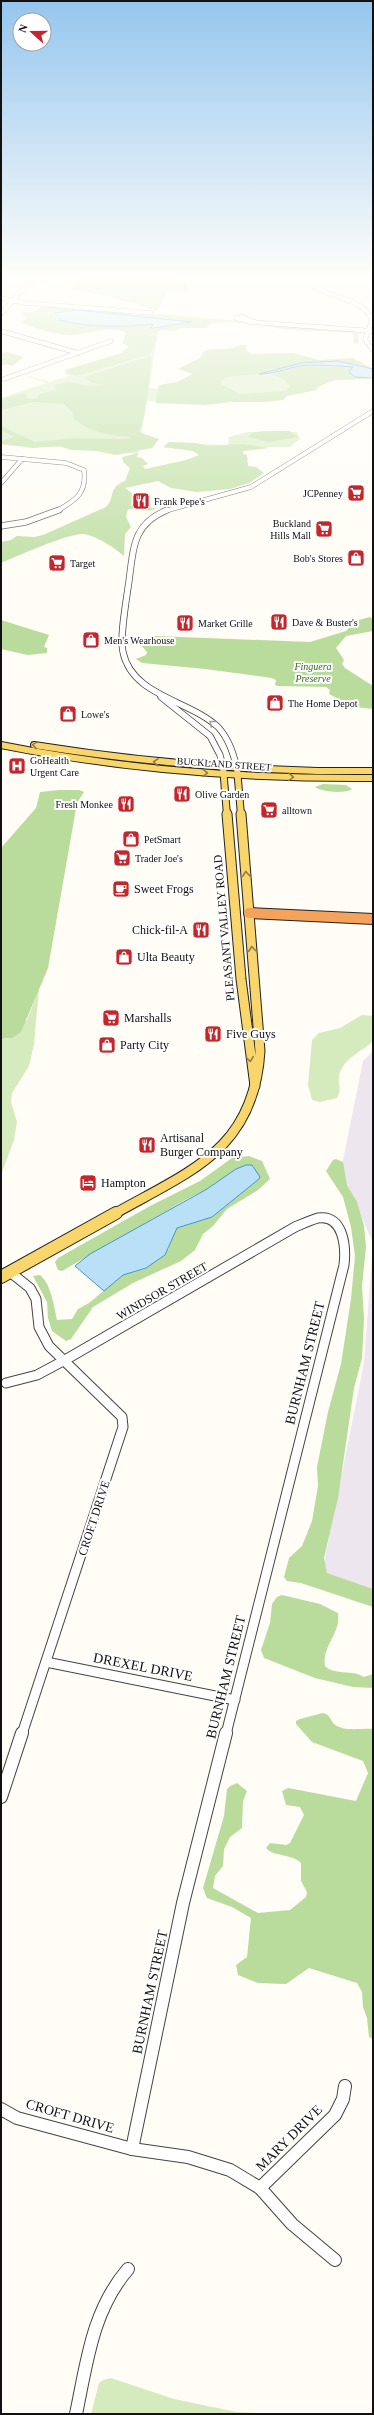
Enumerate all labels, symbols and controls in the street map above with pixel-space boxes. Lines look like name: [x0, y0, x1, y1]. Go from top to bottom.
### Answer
north arrow: [12, 12, 52, 52]
text: N: [16, 23, 30, 34]
supermarket icon: JCPenney: [346, 483, 366, 503]
place label: JCPenney: [303, 488, 343, 499]
restaurant icon: Frank Pepe's: [131, 491, 151, 511]
place label: Frank Pepe's: [154, 496, 205, 507]
place label: Buckland Hills Mall: [270, 518, 311, 541]
supermarket icon: Buckland Hills Mall: [314, 519, 334, 539]
shop icon: Bob's Stores: [346, 548, 366, 568]
supermarket icon: Target: [47, 553, 67, 573]
place label: Bob's Stores: [293, 553, 343, 564]
place label: Target: [70, 558, 95, 569]
restaurant icon: Dave & Buster's: [269, 612, 289, 632]
restaurant icon: Market Grille: [175, 613, 195, 633]
place label: Dave & Buster's: [292, 617, 358, 628]
place label: Market Grille: [198, 618, 253, 629]
shop icon: Men's Wearhouse: [81, 630, 101, 650]
place label: Men's Wearhouse: [104, 635, 175, 646]
park label: Finguera Preserve: [293, 661, 332, 684]
shop icon: The Home Depot: [265, 693, 285, 713]
place label: The Home Depot: [288, 698, 358, 709]
shop icon: Lowe's: [58, 704, 78, 724]
place label: Lowe's: [81, 709, 110, 720]
one-way arrow: [209, 721, 217, 728]
one-way arrow: [32, 741, 38, 750]
place label: GoHealth Urgent Care: [30, 755, 80, 778]
street label: BUCKLAND STREET: [176, 755, 272, 773]
hospital icon: GoHealth Urgent Care: [7, 756, 27, 776]
one-way arrow: [153, 757, 159, 766]
one-way arrow: [202, 768, 208, 777]
one-way arrow: [288, 773, 294, 782]
restaurant icon: Olive Garden: [172, 784, 192, 804]
place label: Olive Garden: [195, 789, 249, 800]
restaurant icon: Fresh Monkee: [116, 794, 136, 814]
place label: Fresh Monkee: [56, 799, 114, 810]
supermarket icon: alltown: [259, 800, 279, 820]
place label: alltown: [282, 805, 312, 816]
shop icon: PetSmart: [121, 829, 141, 849]
place label: PetSmart: [144, 834, 181, 845]
supermarket icon: Trader Joe's: [112, 848, 132, 868]
place label: Trader Joe's: [135, 853, 183, 864]
street label: PLEASANT VALLEY ROAD: [211, 854, 237, 1002]
one-way arrow: [241, 871, 250, 877]
cafe icon: Sweet Frogs: [111, 879, 131, 899]
place label: Sweet Frogs: [134, 882, 194, 896]
restaurant icon: Chick-fil-A: [191, 920, 211, 940]
place label: Chick-fil-A: [132, 923, 188, 937]
one-way arrow: [247, 946, 256, 952]
shop icon: Ulta Beauty: [114, 947, 134, 967]
place label: Ulta Beauty: [137, 950, 195, 964]
supermarket icon: Marshalls: [101, 1008, 121, 1028]
place label: Marshalls: [124, 1011, 172, 1025]
restaurant icon: Five Guys: [203, 1024, 223, 1044]
place label: Five Guys: [226, 1027, 276, 1041]
shop icon: Party City: [97, 1035, 117, 1055]
place label: Party City: [120, 1038, 169, 1052]
one-way arrow: [245, 1056, 254, 1062]
place label: Artisanal Burger Company: [160, 1131, 243, 1159]
restaurant icon: Artisanal Burger Company: [137, 1135, 157, 1155]
hotel icon: Hampton: [78, 1173, 98, 1193]
place label: Hampton: [101, 1176, 146, 1190]
street label: WINDSOR STREET: [114, 1259, 211, 1323]
street label: BURNHAM STREET: [282, 1299, 328, 1426]
street label: CROFT DRIVE: [75, 1479, 113, 1557]
street label: BURNHAM STREET: [203, 1613, 249, 1740]
street label: DREXEL DRIVE: [92, 1650, 194, 1684]
street label: BURNHAM STREET: [130, 1928, 171, 2055]
street label: CROFT DRIVE: [24, 2096, 116, 2136]
street label: MARY DRIVE: [253, 2102, 325, 2174]

